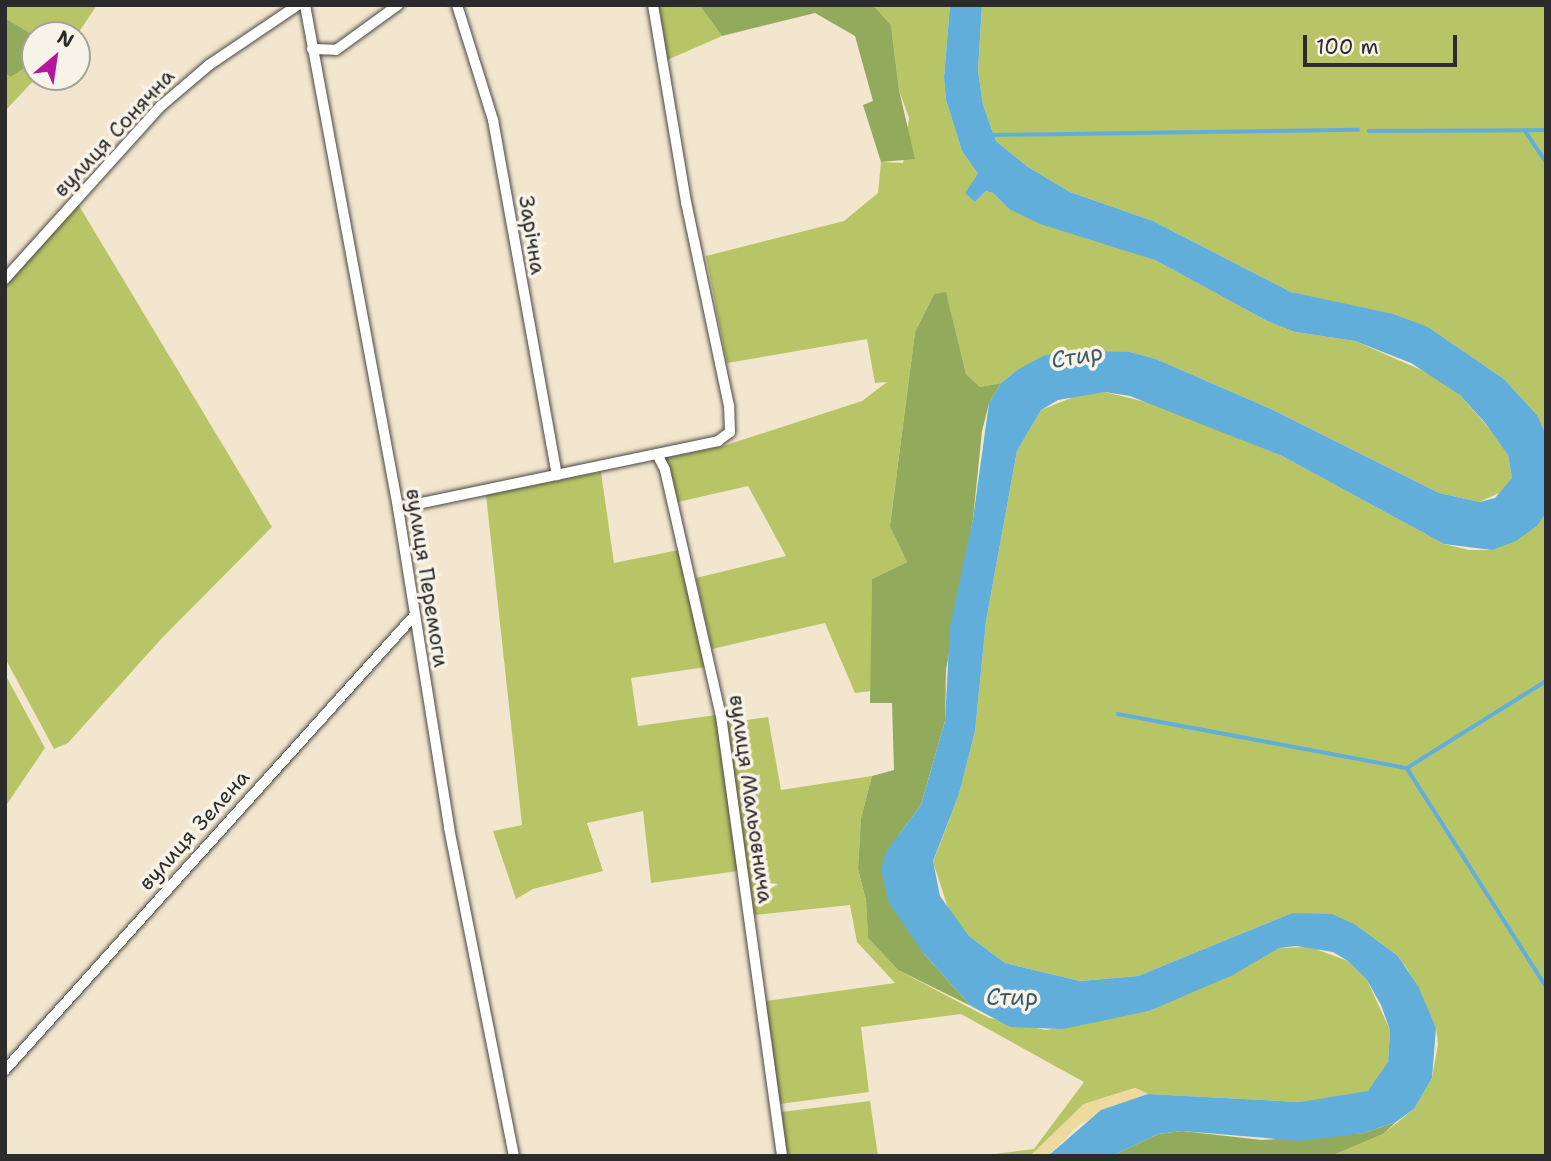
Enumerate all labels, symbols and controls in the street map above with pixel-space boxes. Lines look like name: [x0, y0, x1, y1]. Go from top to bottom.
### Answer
north arrow: [21, 21, 91, 91]
scale bar: [1306, 21, 1460, 65]
text: N: [53, 24, 78, 54]
text: 100 m: [1316, 33, 1379, 61]
street label: вулиця Сонячна: [48, 64, 180, 202]
street label: Зарічна: [513, 194, 551, 276]
water label: Стир: [1049, 338, 1105, 374]
street label: вулиця Перемоги: [400, 487, 454, 669]
street label: вулиця Мальовнича: [724, 693, 778, 905]
street label: вулиця Зелена: [133, 765, 255, 895]
water label: Стир: [986, 983, 1038, 1011]

